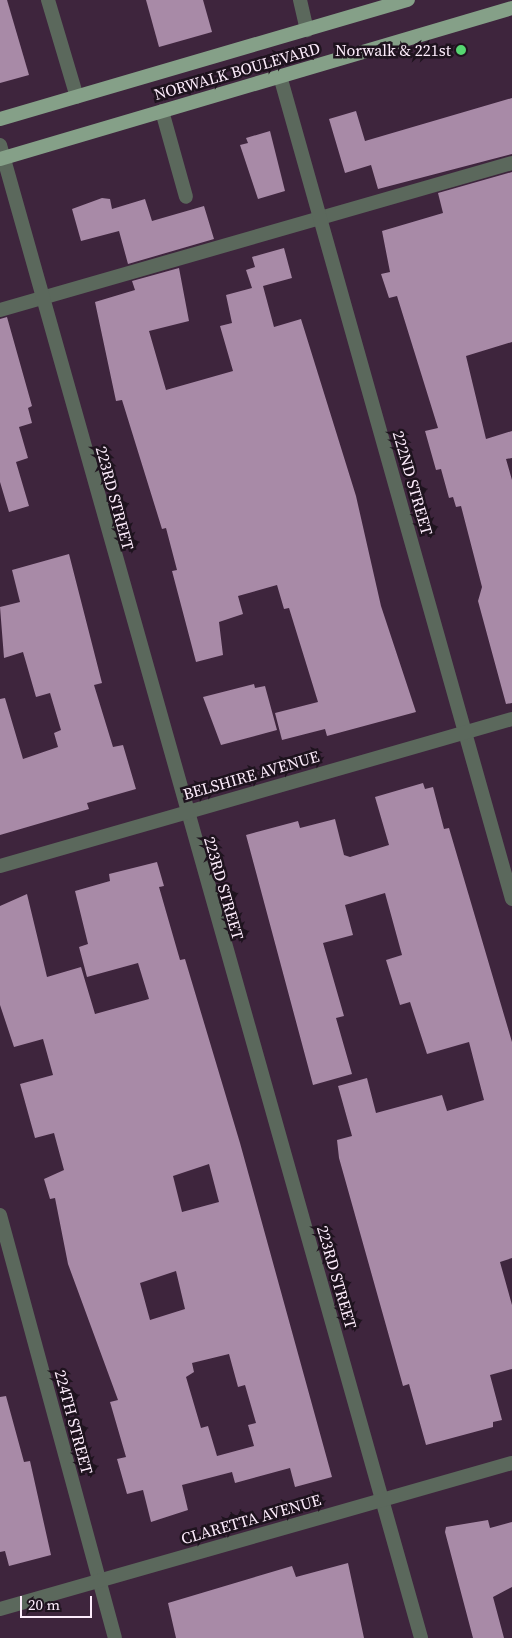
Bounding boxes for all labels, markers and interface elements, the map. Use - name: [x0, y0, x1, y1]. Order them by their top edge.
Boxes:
- street label: NORWALK BOULEVARD: [152, 38, 322, 104]
- place label: Norwalk & 221st: [335, 40, 451, 60]
- marker: Norwalk & 221st: [455, 44, 467, 56]
- street label: 222ND STREET: [389, 429, 437, 537]
- street label: 223RD STREET: [92, 444, 138, 552]
- street label: BELSHIRE AVENUE: [181, 746, 321, 804]
- street label: 223RD STREET: [200, 834, 248, 942]
- street label: 223RD STREET: [313, 1223, 361, 1331]
- street label: 224TH STREET: [51, 1368, 97, 1476]
- street label: CLARETTA AVENUE: [179, 1490, 323, 1548]
- scale bar: [22, 1586, 95, 1618]
- text: 20 m: [28, 1594, 60, 1615]

